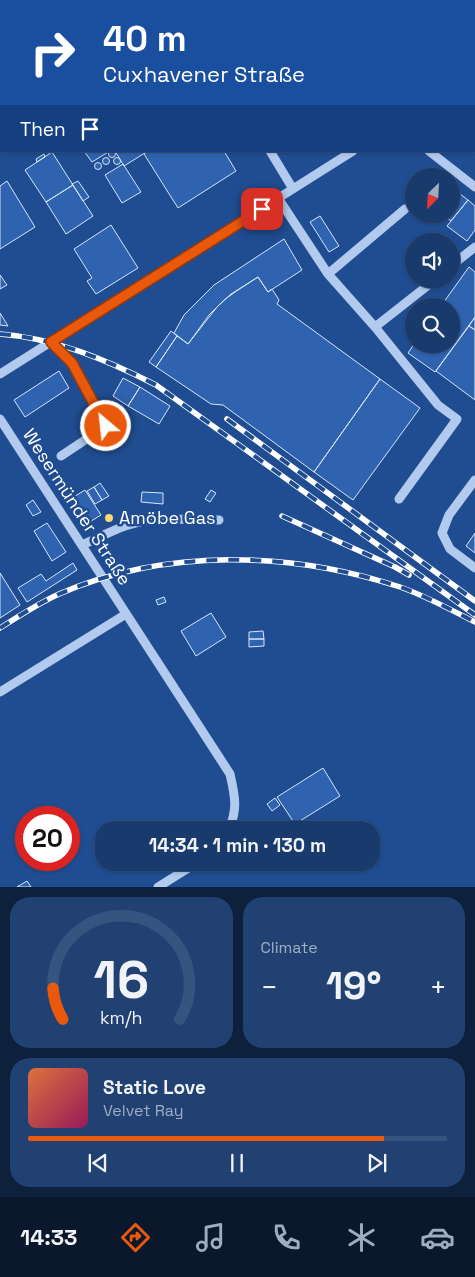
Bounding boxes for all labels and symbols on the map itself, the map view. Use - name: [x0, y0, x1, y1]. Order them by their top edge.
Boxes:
- north arrow: [405, 168, 460, 222]
- pin: [241, 188, 283, 230]
- position arrow: [79, 399, 131, 451]
- street label: Wesermünder Straße: [18, 424, 137, 589]
- place label: Amöbe Gas: [119, 506, 215, 529]
- marker: Amöbe Gas: [103, 512, 115, 524]
- speed limit sign: 20: [15, 806, 80, 871]

